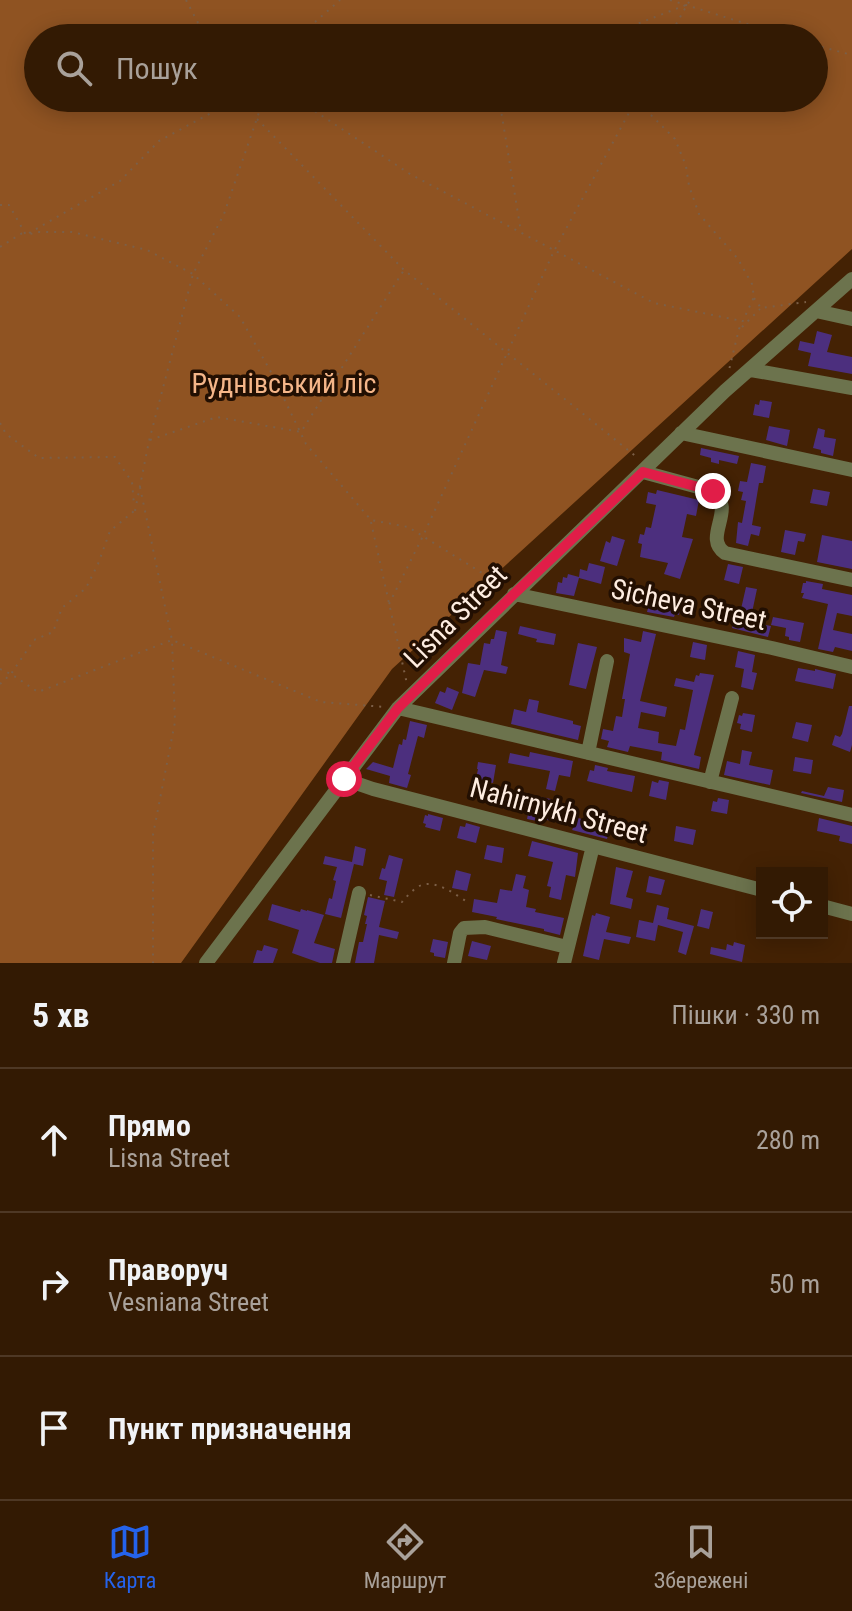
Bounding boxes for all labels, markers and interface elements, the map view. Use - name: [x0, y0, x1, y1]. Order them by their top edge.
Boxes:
- search box: [24, 24, 828, 112]
- icon: search: [52, 46, 96, 90]
- text: Пошук: [116, 51, 198, 86]
- park label: Руднівський ліс: [192, 367, 376, 400]
- route end: [695, 473, 731, 509]
- street label: Lisna Street: [397, 558, 514, 675]
- street label: Sicheva Street: [608, 572, 769, 637]
- route start: [326, 761, 362, 797]
- street label: Nahirnykh Street: [466, 771, 651, 850]
- map controls: [756, 867, 828, 939]
- button: locate: [756, 867, 828, 939]
- text: 5 хв: [32, 995, 89, 1035]
- text: Пішки · 330 m: [672, 1000, 820, 1030]
- text: Прямо: [108, 1108, 191, 1143]
- icon: ahead: [32, 1118, 76, 1162]
- text: 280 m: [756, 1125, 820, 1155]
- text: Lisna Street: [108, 1143, 230, 1173]
- text: Праворуч: [108, 1252, 228, 1287]
- icon: right: [32, 1262, 76, 1306]
- text: 50 m: [769, 1269, 820, 1299]
- text: Vesniana Street: [108, 1287, 269, 1317]
- icon: arrive: [32, 1406, 76, 1450]
- text: Пункт призначення: [108, 1411, 352, 1446]
- tab: Карта: [104, 1520, 156, 1593]
- tab: Маршрут: [364, 1520, 446, 1593]
- tab: Збережені: [654, 1520, 748, 1593]

